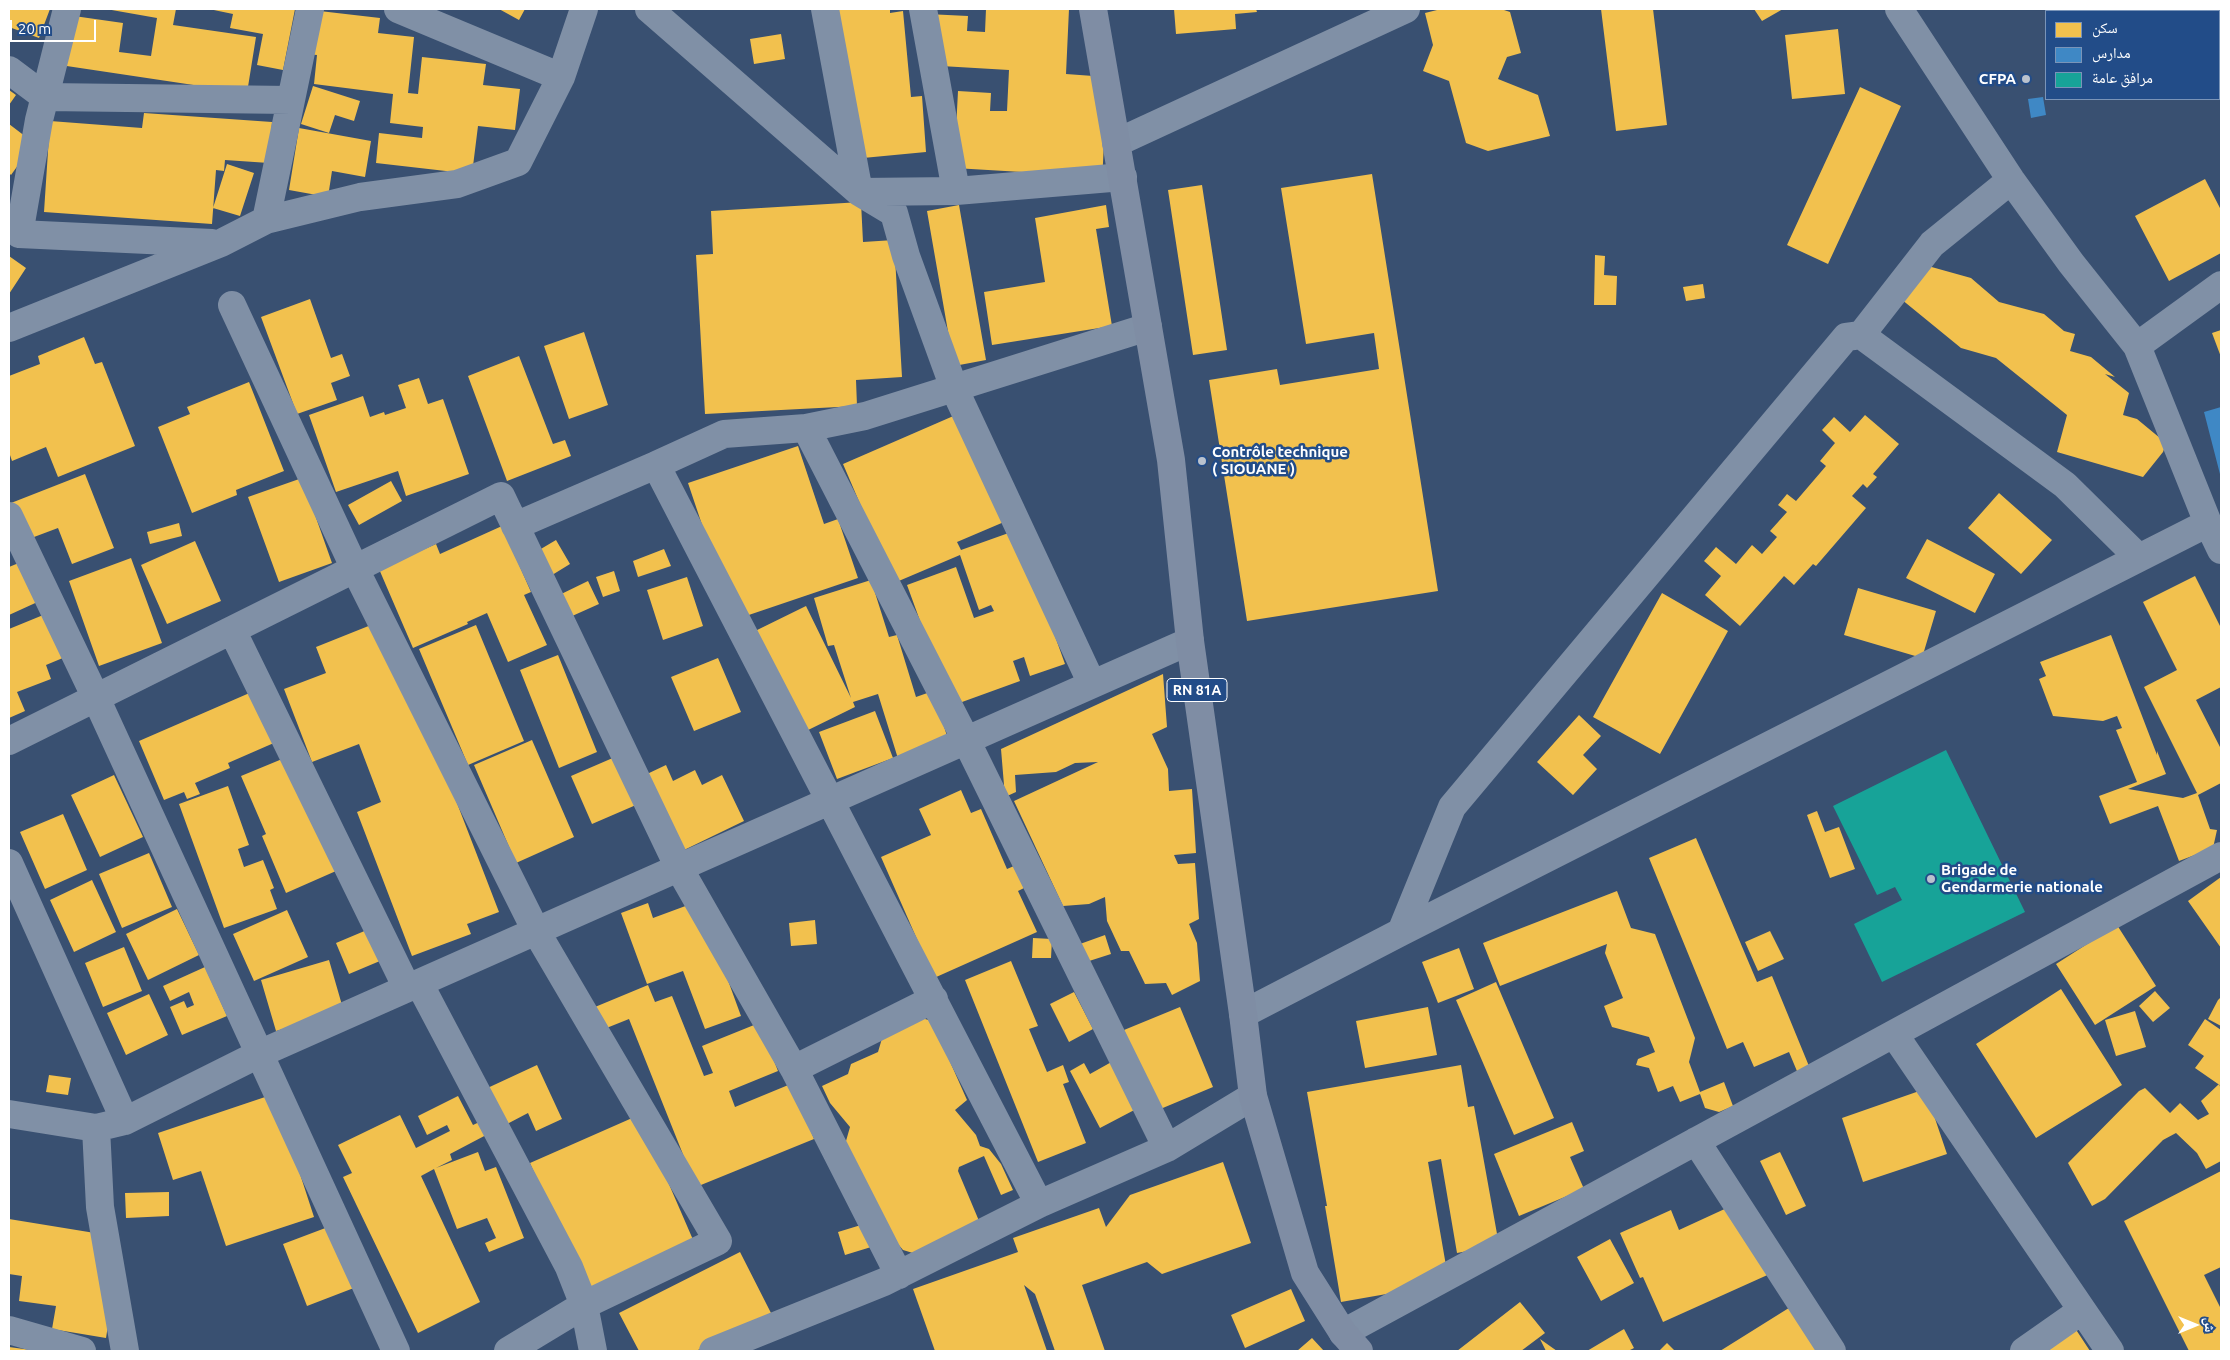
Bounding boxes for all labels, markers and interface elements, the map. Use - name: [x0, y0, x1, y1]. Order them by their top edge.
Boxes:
- scale bar: [12, 10, 99, 42]
- legend: [2045, 10, 2220, 100]
- text: سكن: [2092, 19, 2118, 36]
- text: 20 m: [18, 20, 51, 37]
- text: مدارس: [2092, 44, 2131, 61]
- text: مرافق عامة: [2092, 69, 2153, 86]
- place label: CFPA: [1979, 70, 2016, 88]
- marker: CFPA: [2020, 73, 2032, 85]
- place label: Contrôle technique ( SIOUANE ): [1212, 443, 1348, 478]
- marker: Contrôle technique ( SIOUANE ): [1196, 455, 1208, 467]
- road number: RN 81A: [1167, 678, 1227, 702]
- place label: Brigade de Gendarmerie nationale: [1941, 861, 2103, 896]
- marker: Brigade de Gendarmerie nationale: [1925, 873, 1937, 885]
- north arrow: [2170, 1300, 2220, 1350]
- text: ش: [2202, 1318, 2218, 1332]

